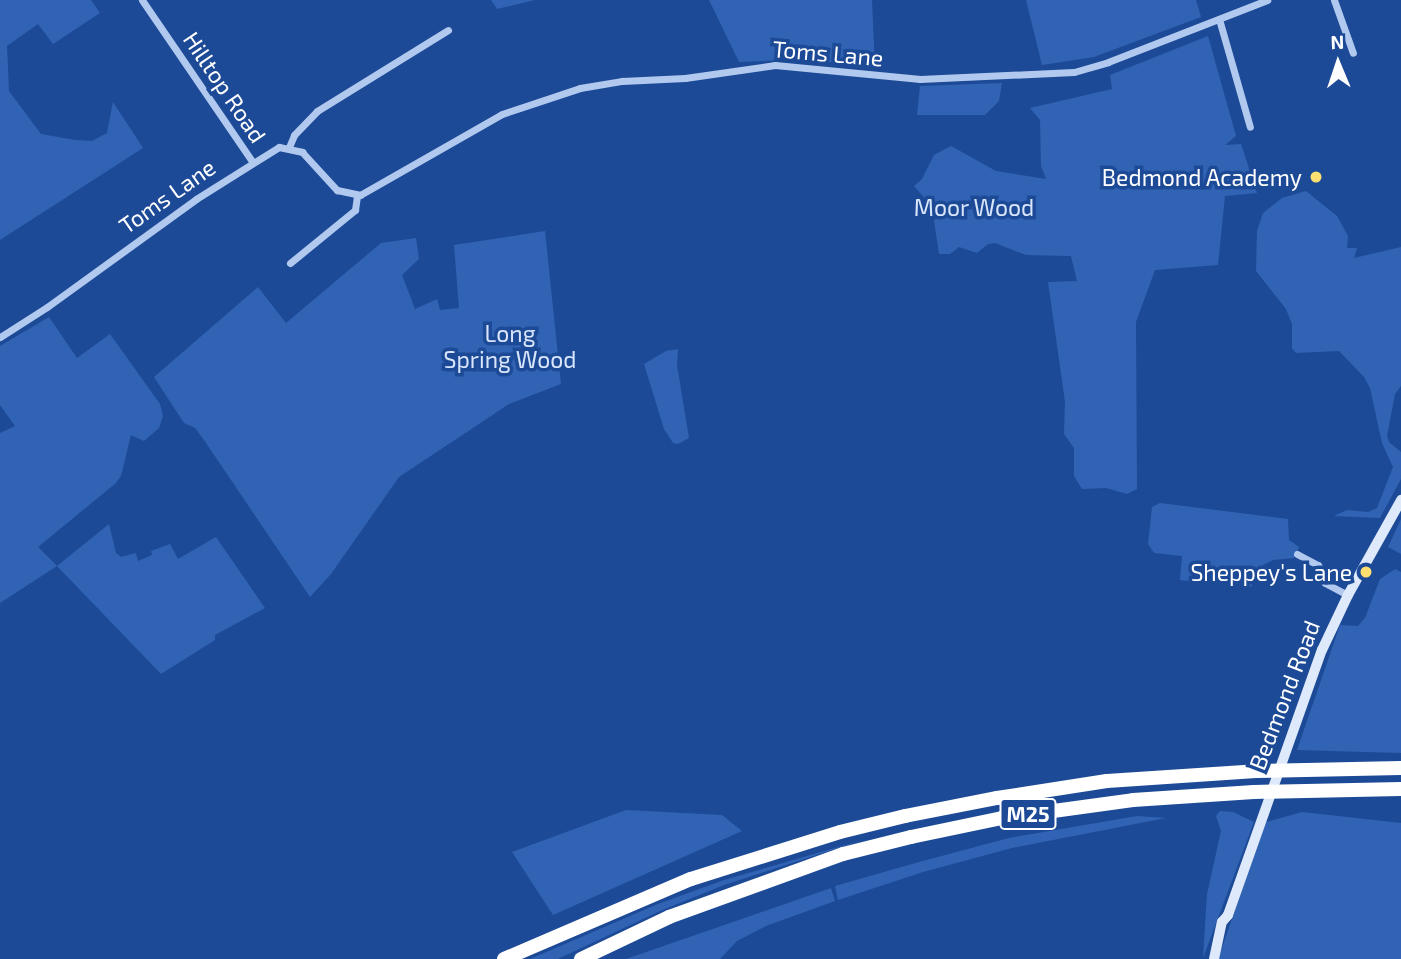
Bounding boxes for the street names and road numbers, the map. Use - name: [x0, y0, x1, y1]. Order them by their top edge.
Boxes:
- street label: Hilltop Road: [178, 26, 272, 148]
- street label: Toms Lane: [772, 34, 884, 72]
- street label: Toms Lane: [114, 153, 220, 239]
- street label: Bedmond Road: [1243, 616, 1325, 774]
- road number: M25: [998, 796, 1058, 832]

